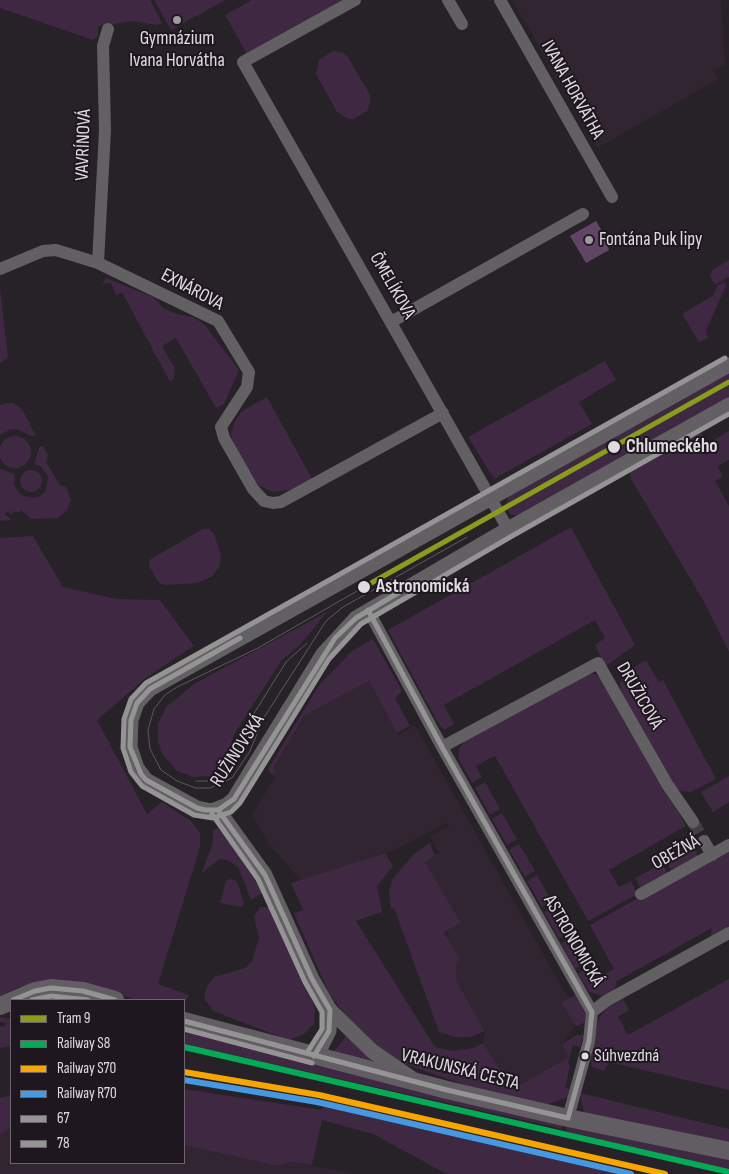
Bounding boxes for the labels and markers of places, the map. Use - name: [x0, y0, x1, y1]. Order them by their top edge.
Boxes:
- marker: Gymnázium Ivana Horvátha: [171, 14, 183, 26]
- place label: Gymnázium Ivana Horvátha: [129, 28, 225, 72]
- place label: Fontána Puk lipy: [599, 229, 702, 251]
- marker: Fontána Puk lipy: [583, 234, 595, 246]
- place label: Chlumeckého: [626, 436, 718, 458]
- marker: Chlumeckého: [606, 439, 622, 455]
- place label: Astronomická: [376, 576, 470, 598]
- marker: Astronomická: [356, 579, 372, 595]
- place label: Súhvezdná: [594, 1045, 659, 1067]
- marker: Súhvezdná: [580, 1051, 590, 1061]

